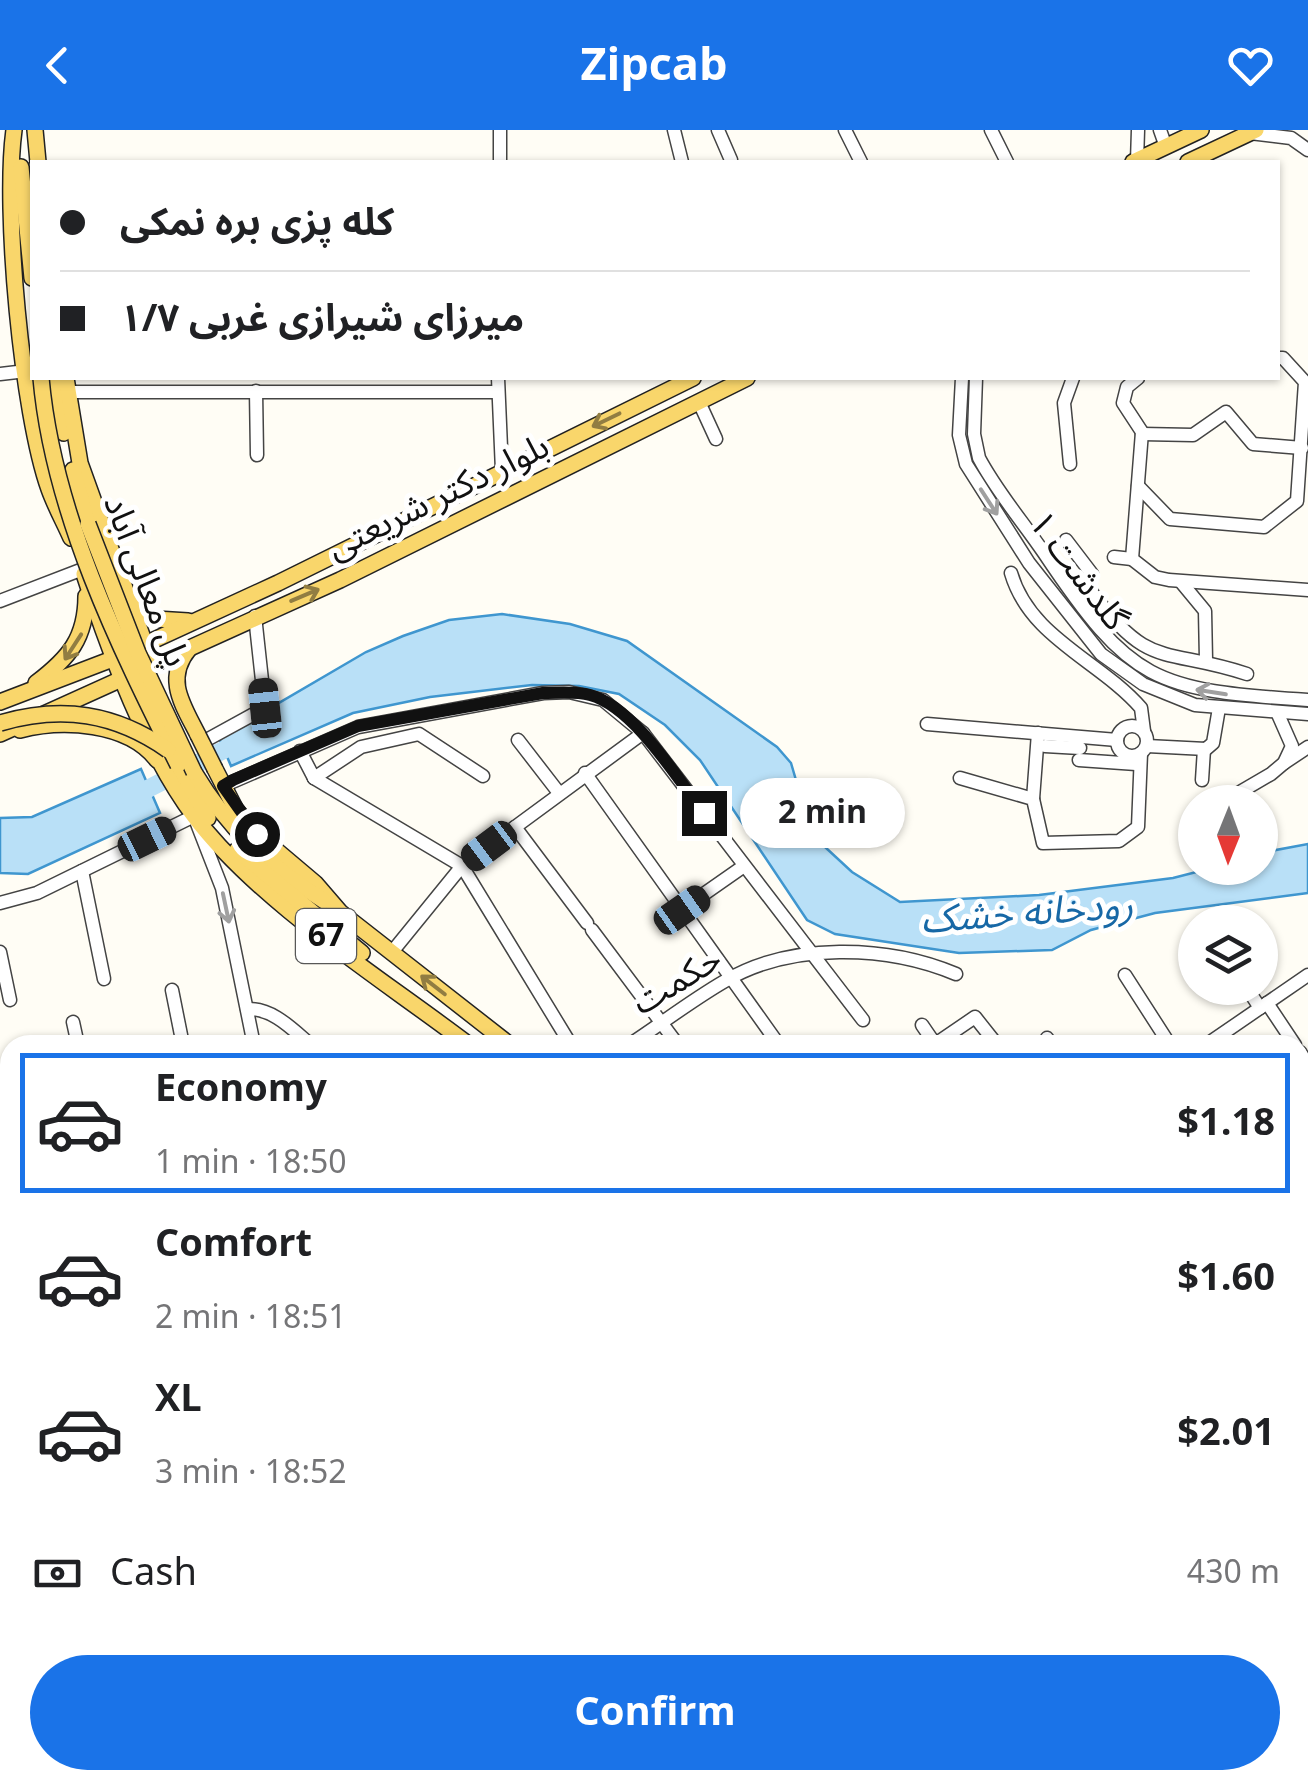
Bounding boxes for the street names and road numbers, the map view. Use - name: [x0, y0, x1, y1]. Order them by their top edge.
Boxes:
- street label: بلوار دکتر شریعتی: [313, 411, 563, 583]
- street label: پل معالی آباد: [79, 484, 213, 678]
- street label: گلدشت ۱: [1007, 493, 1150, 649]
- road number: 67: [296, 909, 356, 963]
- street label: حکمت: [616, 924, 738, 1038]

